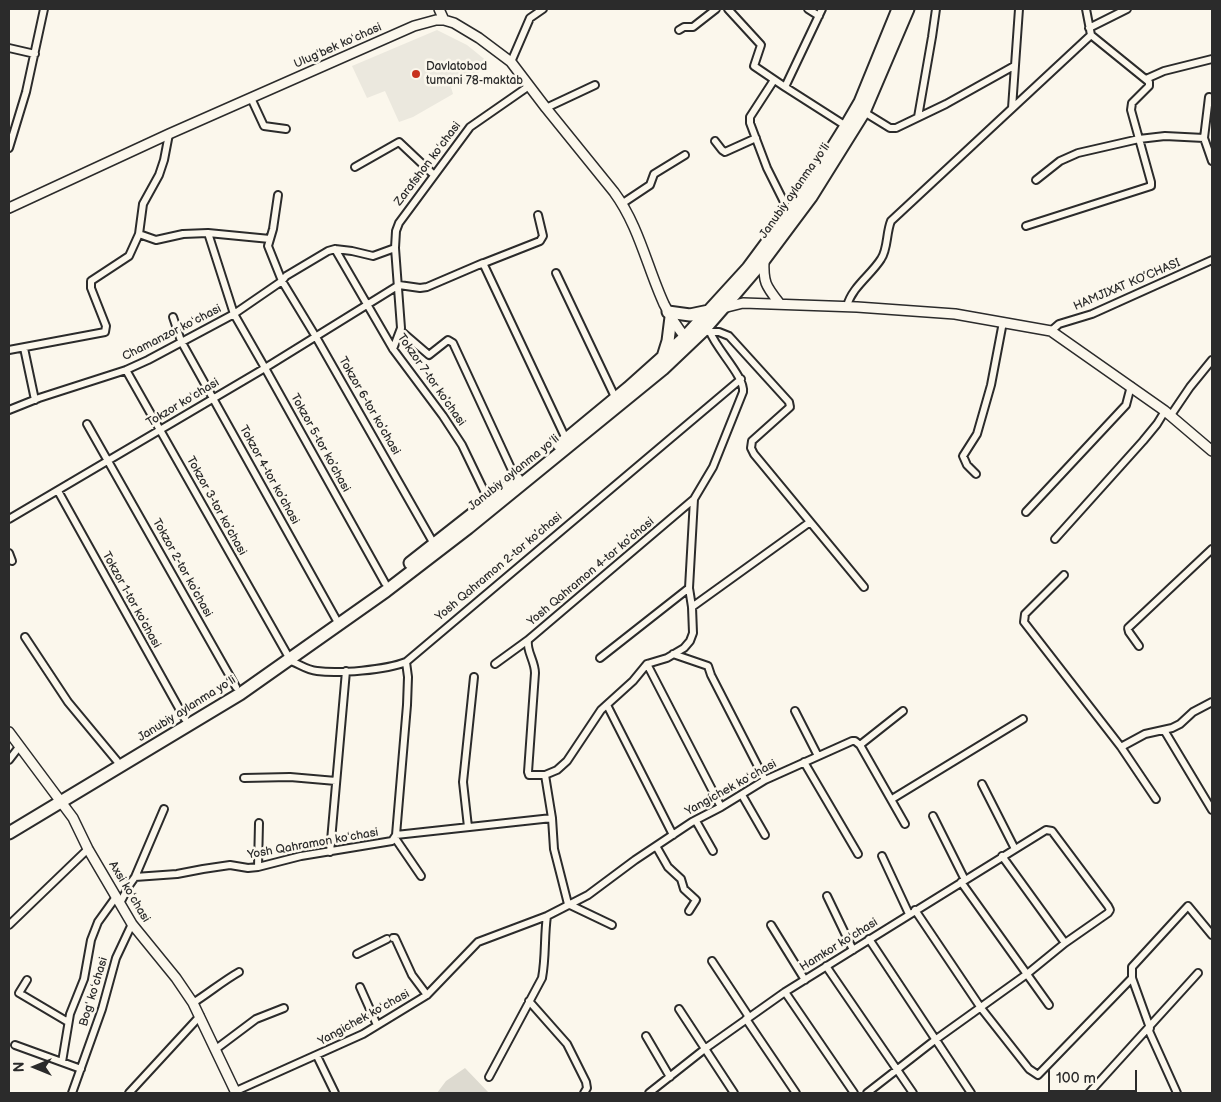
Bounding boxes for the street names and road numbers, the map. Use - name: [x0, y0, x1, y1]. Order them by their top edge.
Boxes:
- street label: Ulugʻbek koʻchasi: [292, 20, 384, 72]
- street label: Zarafshon koʻchasi: [392, 119, 464, 209]
- street label: Janubiy aylanma yoʻli: [757, 141, 833, 241]
- street label: HAMJIXAT KO’CHASI: [1071, 256, 1183, 314]
- street label: Chamanzor koʻchasi: [120, 302, 224, 364]
- street label: Tokzor 7-tor koʼchasi: [394, 331, 468, 429]
- street label: Tokzor 6-tor koʼchasi: [335, 354, 403, 458]
- street label: Tokzor koʻchasi: [144, 376, 222, 430]
- street label: Tokzor 5-tor koʼchasi: [287, 391, 353, 495]
- street label: Tokzor 4-tor koʼchasi: [236, 423, 302, 527]
- street label: Janubiy aylanma yoʻli: [466, 432, 562, 514]
- street label: Tokzor 3-tor koʼchasi: [183, 454, 249, 558]
- street label: Yosh Qahramon 2-tor koʼchasi: [433, 510, 565, 624]
- street label: Yosh Qahramon 4-tor koʼchasi: [525, 515, 657, 629]
- street label: Tokzor 2-tor koʼchasi: [149, 516, 215, 620]
- street label: Tokzor 1-tor koʼchasi: [99, 549, 163, 651]
- street label: Janubiy aylanma yoʻli: [135, 673, 239, 745]
- street label: Yangichek koʻchasi: [683, 757, 779, 819]
- street label: Yosh Qahramon koʻchasi: [246, 825, 380, 863]
- street label: Axsi koʻchasi: [105, 859, 153, 925]
- street label: Hamkor koʻchasi: [797, 915, 881, 975]
- street label: Bogʻ koʻchasi: [77, 956, 111, 1028]
- street label: Yangichek koʻchasi: [316, 987, 412, 1049]

